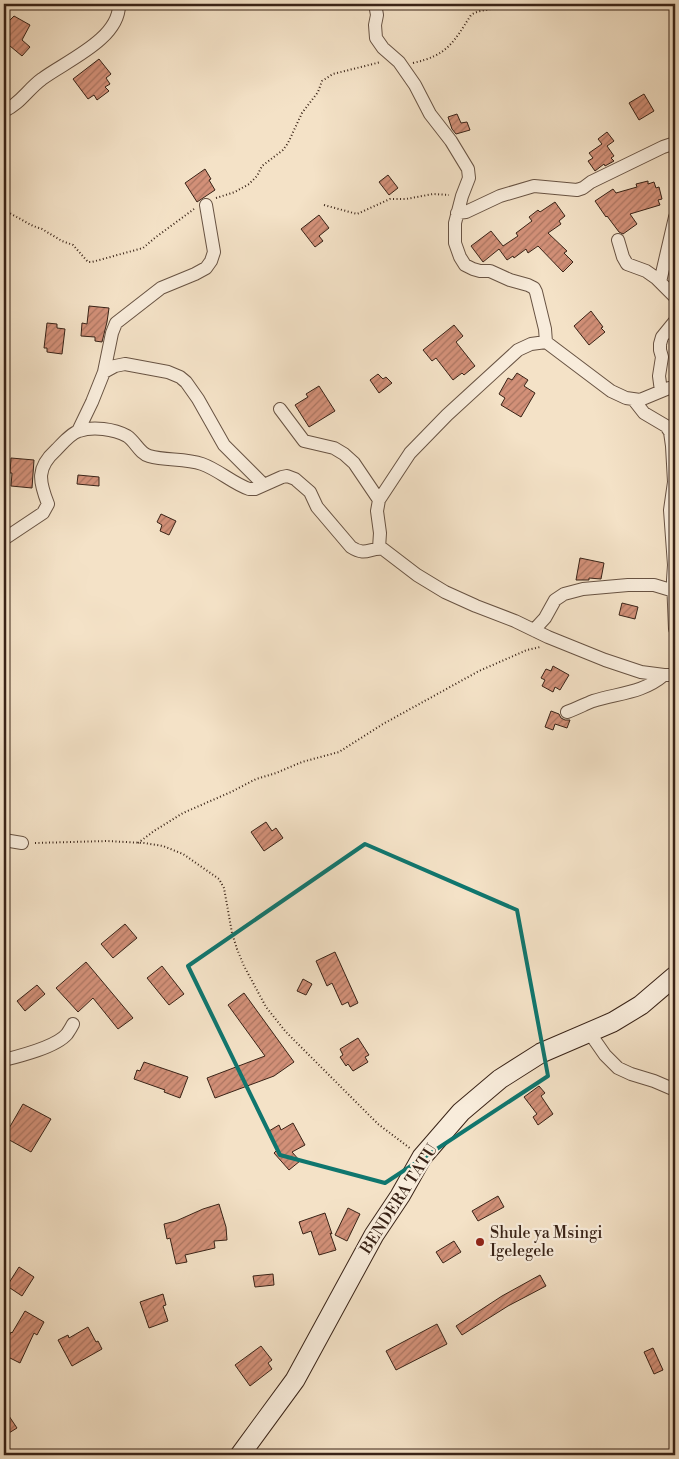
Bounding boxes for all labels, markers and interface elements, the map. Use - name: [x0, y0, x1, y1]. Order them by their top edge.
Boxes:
- street label: BENDERA TATU: [355, 1140, 442, 1259]
- place label: Shule ya Msingi Igelegele: [490, 1223, 603, 1261]
- marker: Shule ya Msingi Igelegele: [474, 1236, 486, 1248]

